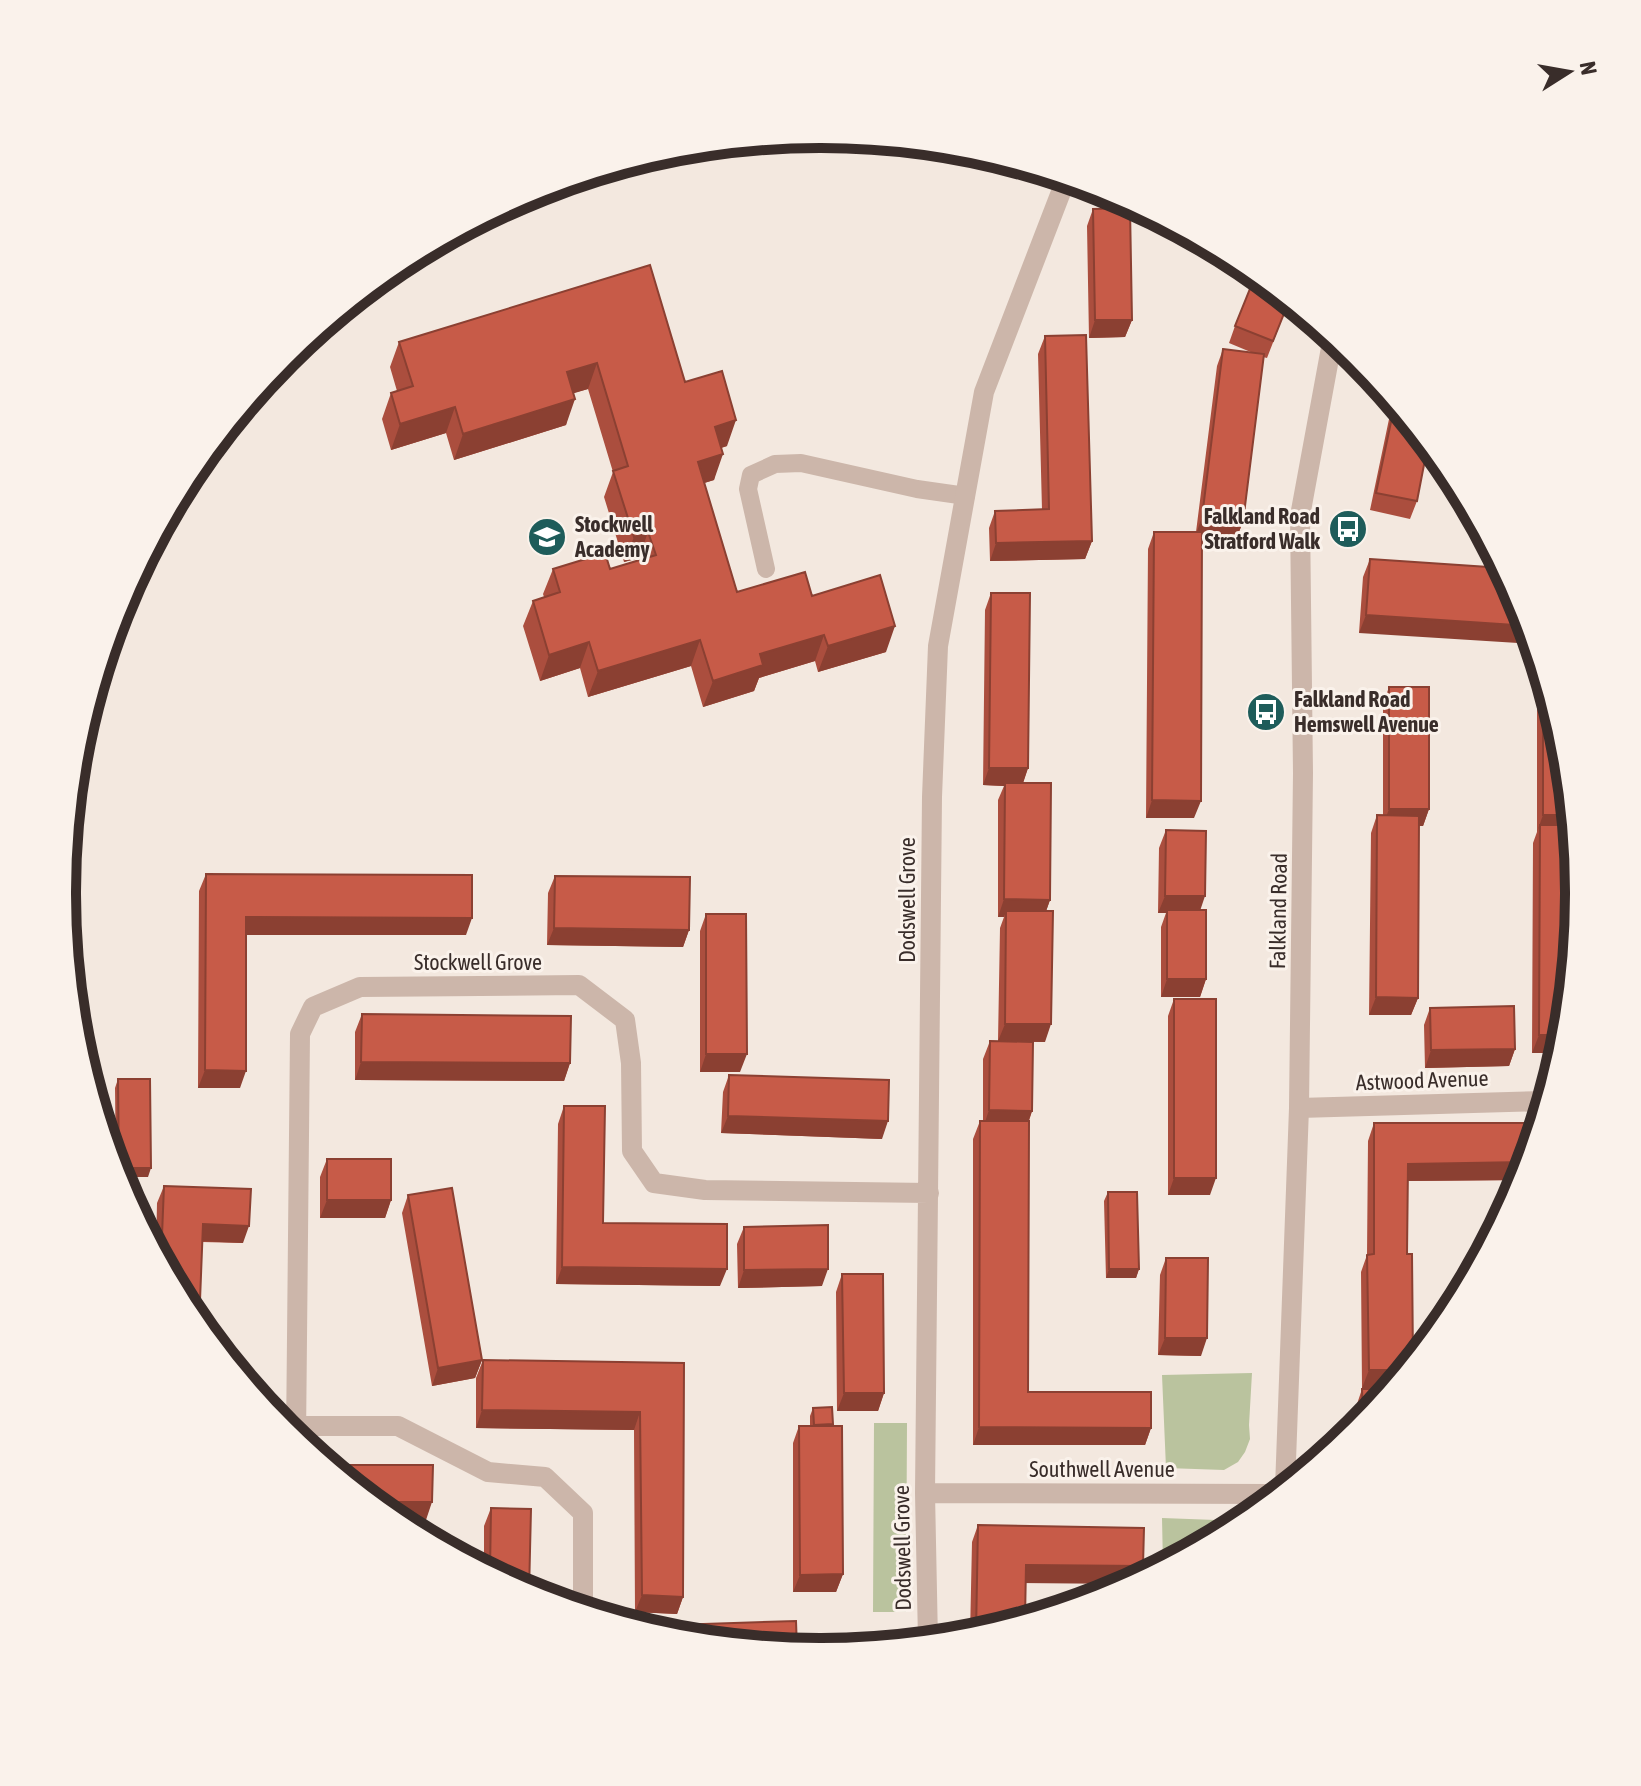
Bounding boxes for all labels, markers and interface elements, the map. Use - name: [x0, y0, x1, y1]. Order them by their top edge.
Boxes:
- north arrow: [1529, 32, 1609, 112]
- text: N: [1575, 59, 1603, 77]
- place label: Falkland Road Stratford Walk: [1204, 503, 1320, 554]
- bus stop icon: Falkland Road Stratford Walk: [1327, 508, 1369, 550]
- place label: Stockwell Academy: [574, 511, 654, 562]
- school or university icon: Stockwell Academy: [526, 516, 568, 558]
- place label: Falkland Road Hemswell Avenue: [1294, 686, 1439, 737]
- bus stop icon: Falkland Road Hemswell Avenue: [1245, 691, 1287, 733]
- street label: Dodswell Grove: [894, 837, 920, 963]
- street label: Falkland Road: [1264, 853, 1292, 969]
- street label: Stockwell Grove: [414, 949, 542, 975]
- street label: Astwood Avenue: [1355, 1065, 1489, 1095]
- street label: Southwell Avenue: [1029, 1456, 1175, 1482]
- street label: Dodswell Grove: [888, 1485, 916, 1611]

